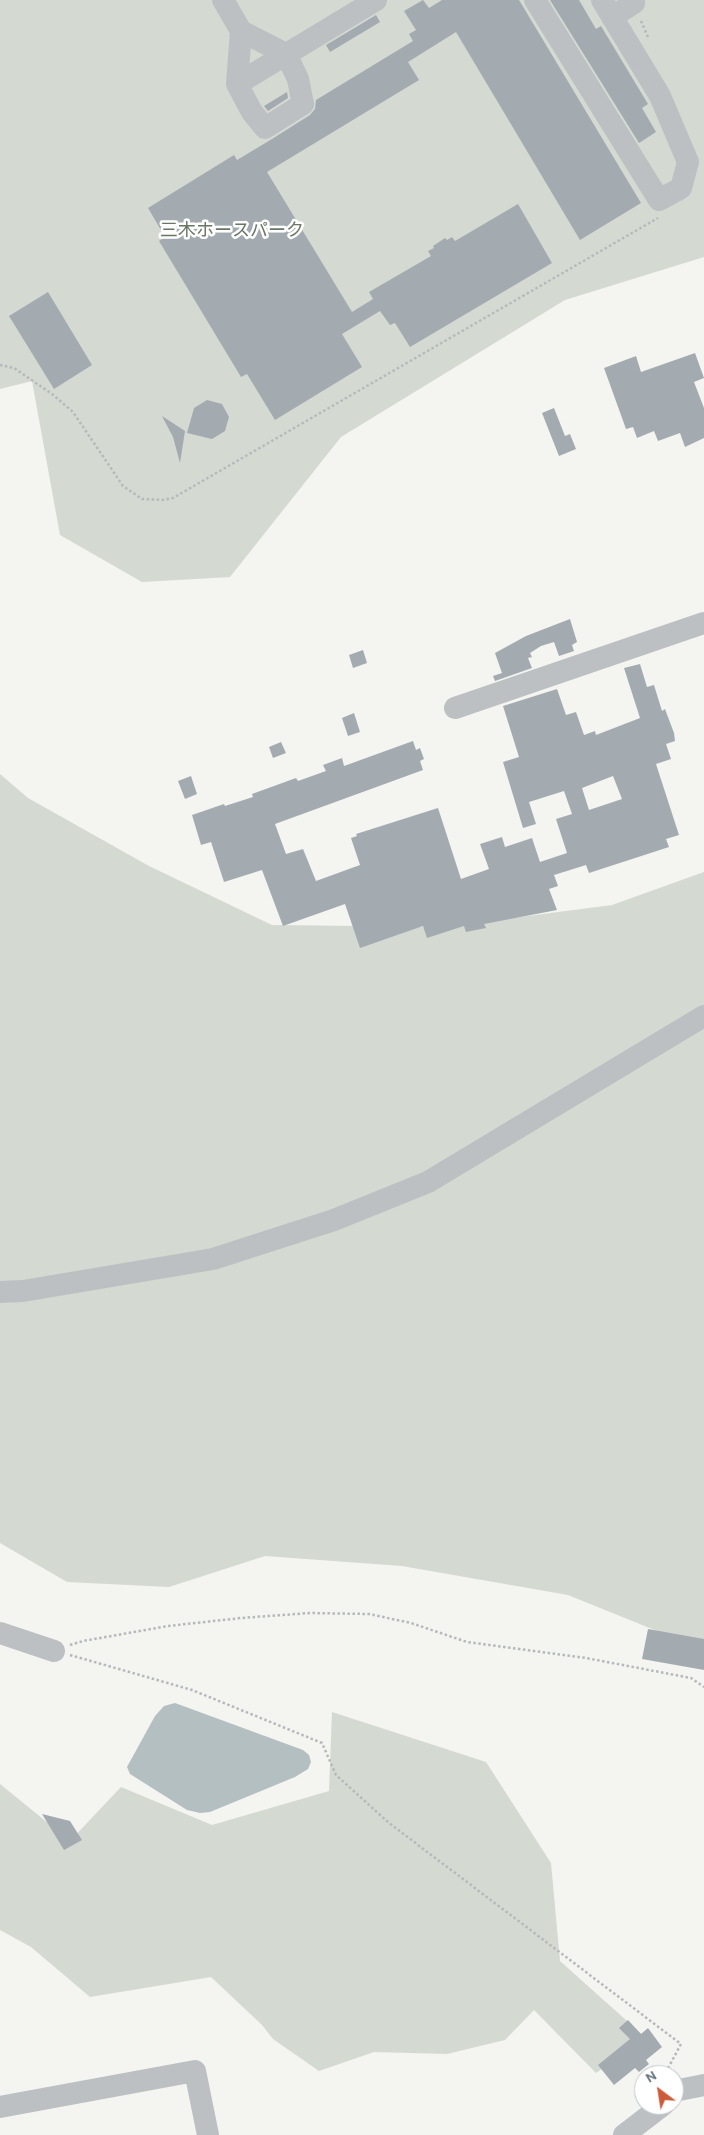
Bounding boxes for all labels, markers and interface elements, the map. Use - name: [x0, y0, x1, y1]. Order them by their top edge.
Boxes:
- park label: 三木ホースパーク: [160, 221, 304, 243]
- north arrow: [634, 2065, 684, 2115]
- text: N: [643, 2068, 660, 2087]

